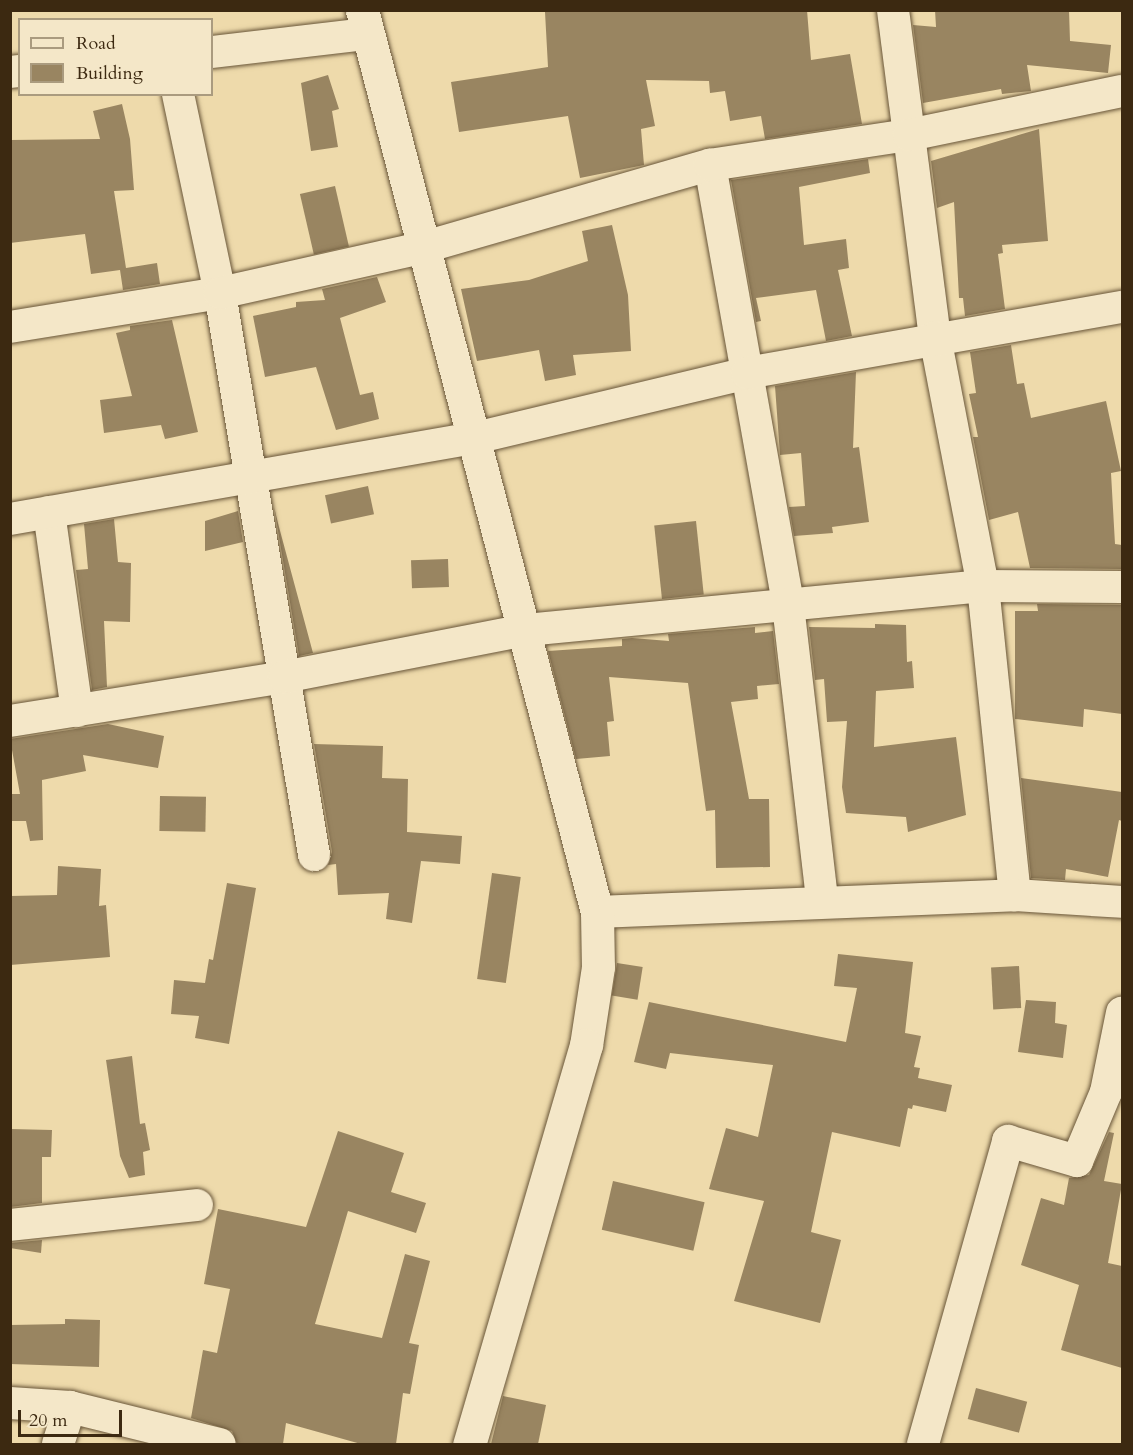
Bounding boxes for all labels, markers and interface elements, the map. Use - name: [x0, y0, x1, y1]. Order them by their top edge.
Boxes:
- legend: [18, 18, 213, 96]
- text: Road: [76, 31, 116, 56]
- text: Building: [76, 61, 143, 86]
- scale bar: [21, 1398, 124, 1436]
- text: 20 m: [29, 1408, 68, 1433]

